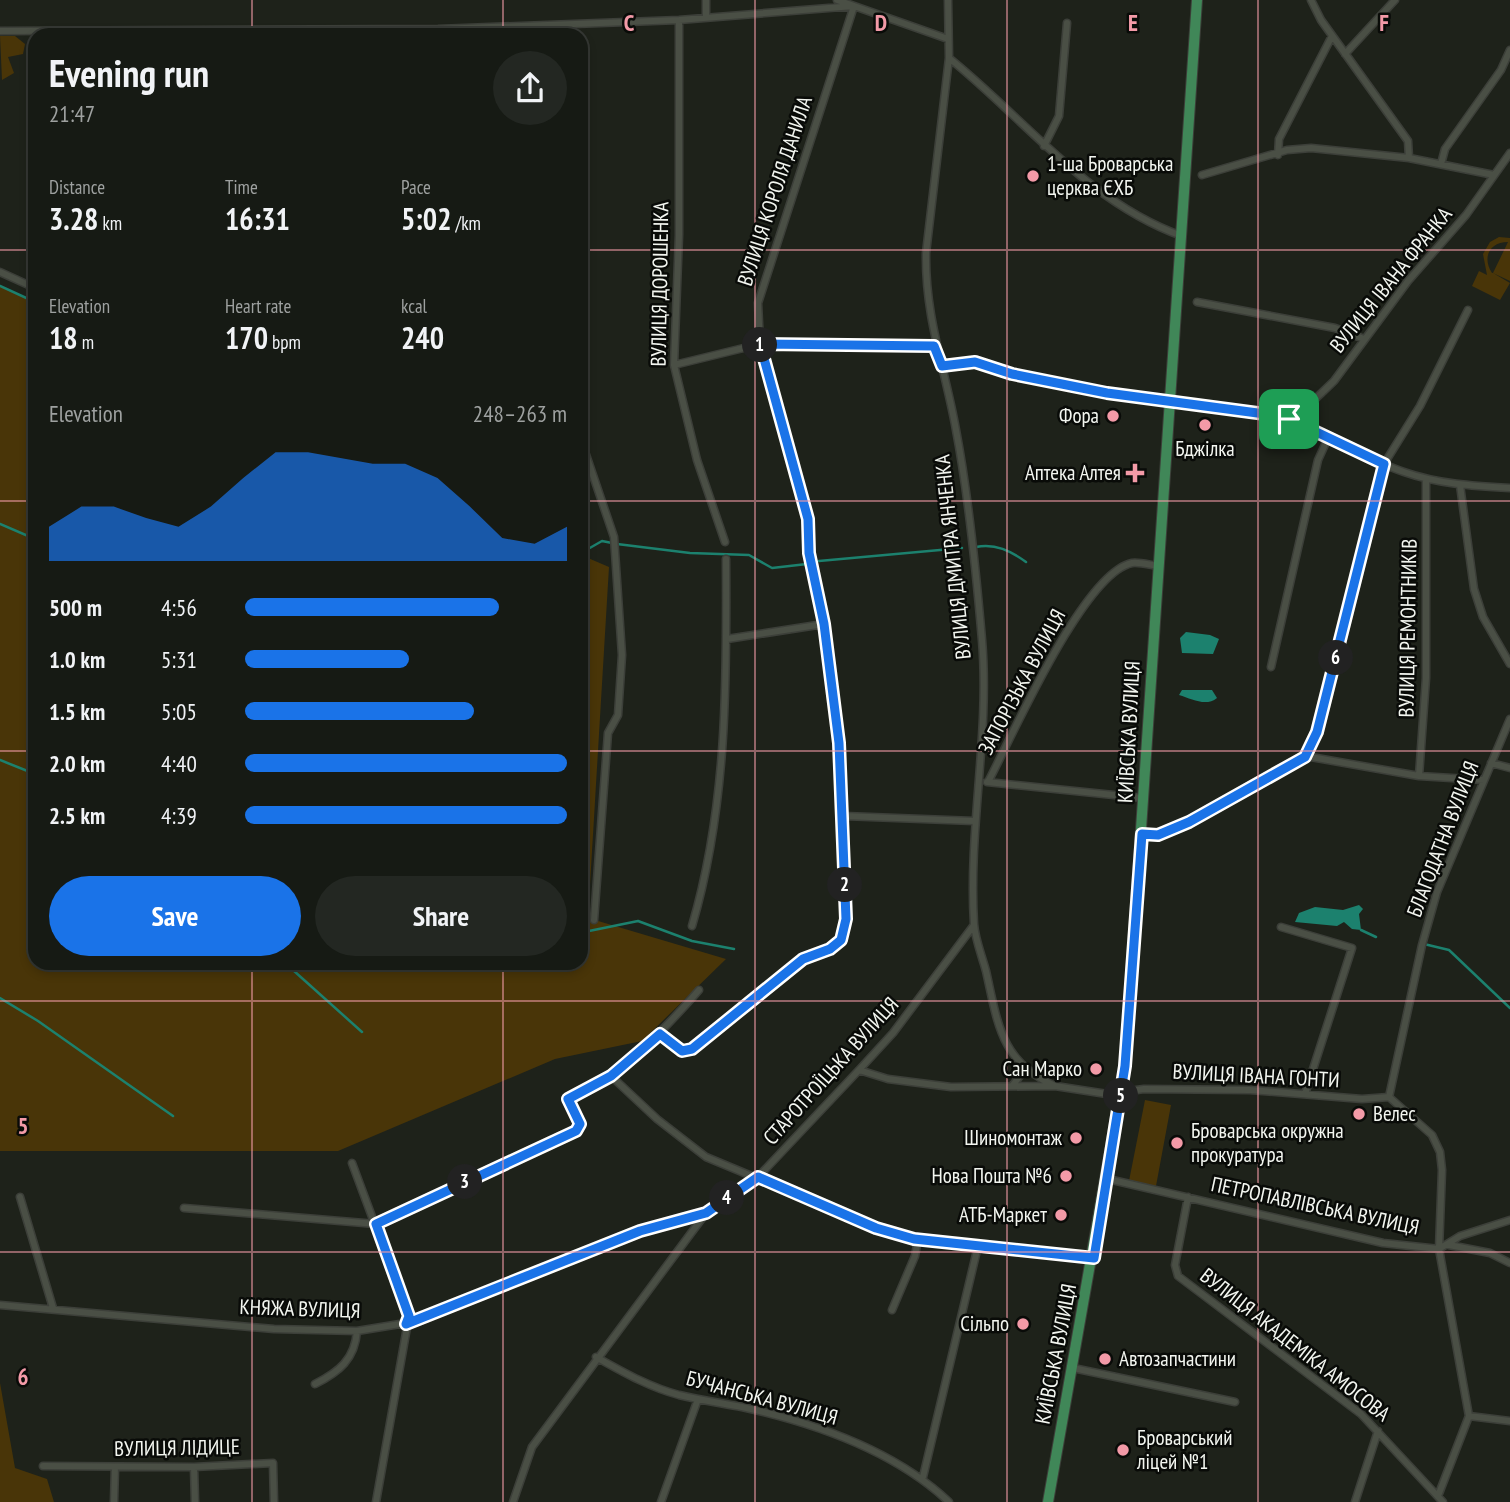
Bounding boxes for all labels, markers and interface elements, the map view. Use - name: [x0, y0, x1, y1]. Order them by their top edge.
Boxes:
- text: C: [624, 8, 635, 37]
- text: D: [875, 8, 887, 37]
- text: E: [1128, 8, 1138, 37]
- text: F: [1379, 8, 1389, 37]
- text: Evening run: [49, 48, 209, 97]
- button: share: [493, 51, 567, 125]
- street label: ВУЛИЦЯ КОРОЛЯ ДАНИЛА: [731, 93, 818, 289]
- text: 21:47: [49, 99, 95, 128]
- place label: 1-ша Броварська церква ЄХБ: [1047, 150, 1173, 201]
- marker: 1-ша Броварська церква ЄХБ: [1025, 168, 1041, 184]
- text: Distance: [49, 175, 105, 199]
- text: Time: [225, 175, 258, 199]
- text: Pace: [401, 175, 431, 199]
- text: 3.28: [49, 199, 98, 238]
- text: 16:31: [225, 199, 290, 238]
- text: 5:02: [401, 199, 452, 238]
- street label: ВУЛИЦЯ ДОРОШЕНКА: [645, 201, 674, 367]
- street label: ВУЛИЦЯ ІВАНА ФРАНКА: [1324, 201, 1458, 358]
- text: km: [98, 211, 122, 235]
- text: /km: [452, 211, 481, 235]
- text: Elevation: [49, 294, 110, 318]
- text: Heart rate: [225, 294, 291, 318]
- text: kcal: [401, 294, 427, 318]
- text: 18: [49, 318, 78, 357]
- text: 170: [225, 318, 268, 357]
- text: 240: [401, 318, 444, 357]
- pin: 1: [742, 328, 778, 362]
- text: m: [78, 330, 94, 354]
- text: bpm: [268, 330, 301, 354]
- text: 1: [755, 332, 764, 356]
- pin: [1259, 389, 1319, 449]
- text: Elevation: [49, 399, 123, 428]
- text: 248–263 m: [473, 399, 567, 428]
- icon: arrive: [1270, 400, 1308, 438]
- place label: Фора: [1059, 402, 1099, 429]
- marker: Фора: [1105, 408, 1121, 424]
- marker: Бджілка: [1197, 417, 1213, 433]
- place label: Бджілка: [1175, 435, 1235, 462]
- street label: ВУЛИЦЯ ДМИТРА ЯНЧЕНКА: [928, 453, 977, 661]
- place label: Аптека Алтея: [1025, 459, 1121, 486]
- marker: Аптека Алтея: [1127, 465, 1143, 481]
- street label: ВУЛИЦЯ РЕМОНТНИКІВ: [1392, 538, 1423, 718]
- text: 500 m: [49, 593, 102, 622]
- text: 4:56: [161, 593, 197, 622]
- street label: ЗАПОРІЗЬКА ВУЛИЦЯ: [972, 604, 1071, 759]
- pin: 6: [1318, 640, 1354, 676]
- text: 1.0 km: [49, 645, 105, 674]
- text: 5:31: [161, 645, 197, 674]
- text: 6: [1331, 645, 1340, 669]
- street label: КИЇВСЬКА ВУЛИЦЯ: [1111, 660, 1146, 804]
- text: 1.5 km: [49, 697, 105, 726]
- text: 5:05: [161, 697, 197, 726]
- text: 2.0 km: [49, 749, 105, 778]
- text: 4:40: [161, 749, 197, 778]
- street label: БЛАГОДАТНА ВУЛИЦЯ: [1400, 757, 1485, 921]
- text: 2.5 km: [49, 801, 105, 830]
- text: 4:39: [161, 801, 197, 830]
- pin: 2: [828, 868, 862, 903]
- text: 2: [840, 872, 849, 896]
- button: Save: [49, 876, 301, 956]
- button: Share: [315, 876, 567, 956]
- street label: СТАРОТРОЇЦЬКА ВУЛИЦЯ: [757, 991, 904, 1150]
- place label: Сан Марко: [1002, 1055, 1082, 1082]
- street label: ВУЛИЦЯ ІВАНА ГОНТИ: [1172, 1058, 1340, 1093]
- marker: Сан Марко: [1088, 1061, 1104, 1077]
- pin: 5: [1104, 1078, 1138, 1114]
- text: 5: [1116, 1083, 1125, 1107]
- place label: Велес: [1373, 1100, 1416, 1127]
- marker: Велес: [1351, 1106, 1367, 1122]
- text: 5: [18, 1111, 29, 1140]
- place label: Броварська окружна прокуратура: [1191, 1117, 1344, 1168]
- place label: Шиномонтаж: [964, 1124, 1063, 1151]
- marker: Шиномонтаж: [1068, 1130, 1084, 1146]
- marker: Броварська окружна прокуратура: [1169, 1135, 1185, 1151]
- place label: Нова Пошта №6: [931, 1162, 1052, 1189]
- pin: 3: [448, 1164, 482, 1200]
- marker: Нова Пошта №6: [1058, 1168, 1074, 1184]
- text: 3: [460, 1169, 469, 1193]
- street label: ПЕТРОПАВЛІВСЬКА ВУЛИЦЯ: [1209, 1170, 1422, 1241]
- pin: 4: [710, 1180, 744, 1216]
- text: 4: [722, 1185, 731, 1209]
- place label: АТБ-Маркет: [959, 1201, 1047, 1228]
- marker: АТБ-Маркет: [1053, 1207, 1069, 1223]
- street label: ВУЛИЦЯ АКАДЕМІКА АМОСОВА: [1195, 1262, 1396, 1427]
- street label: КИЇВСЬКА ВУЛИЦЯ: [1029, 1282, 1082, 1426]
- street label: КНЯЖА ВУЛИЦЯ: [239, 1293, 361, 1324]
- place label: Сільпо: [960, 1310, 1009, 1337]
- marker: Сільпо: [1015, 1316, 1031, 1332]
- place label: Автозапчастини: [1119, 1345, 1236, 1372]
- marker: Автозапчастини: [1097, 1351, 1113, 1367]
- text: 6: [18, 1362, 29, 1391]
- street label: БУЧАНСЬКА ВУЛИЦЯ: [683, 1364, 841, 1431]
- place label: Броварський ліцей №1: [1136, 1424, 1233, 1475]
- street label: ВУЛИЦЯ ЛІДИЦЕ: [114, 1433, 240, 1462]
- marker: Броварський ліцей №1: [1115, 1442, 1131, 1458]

